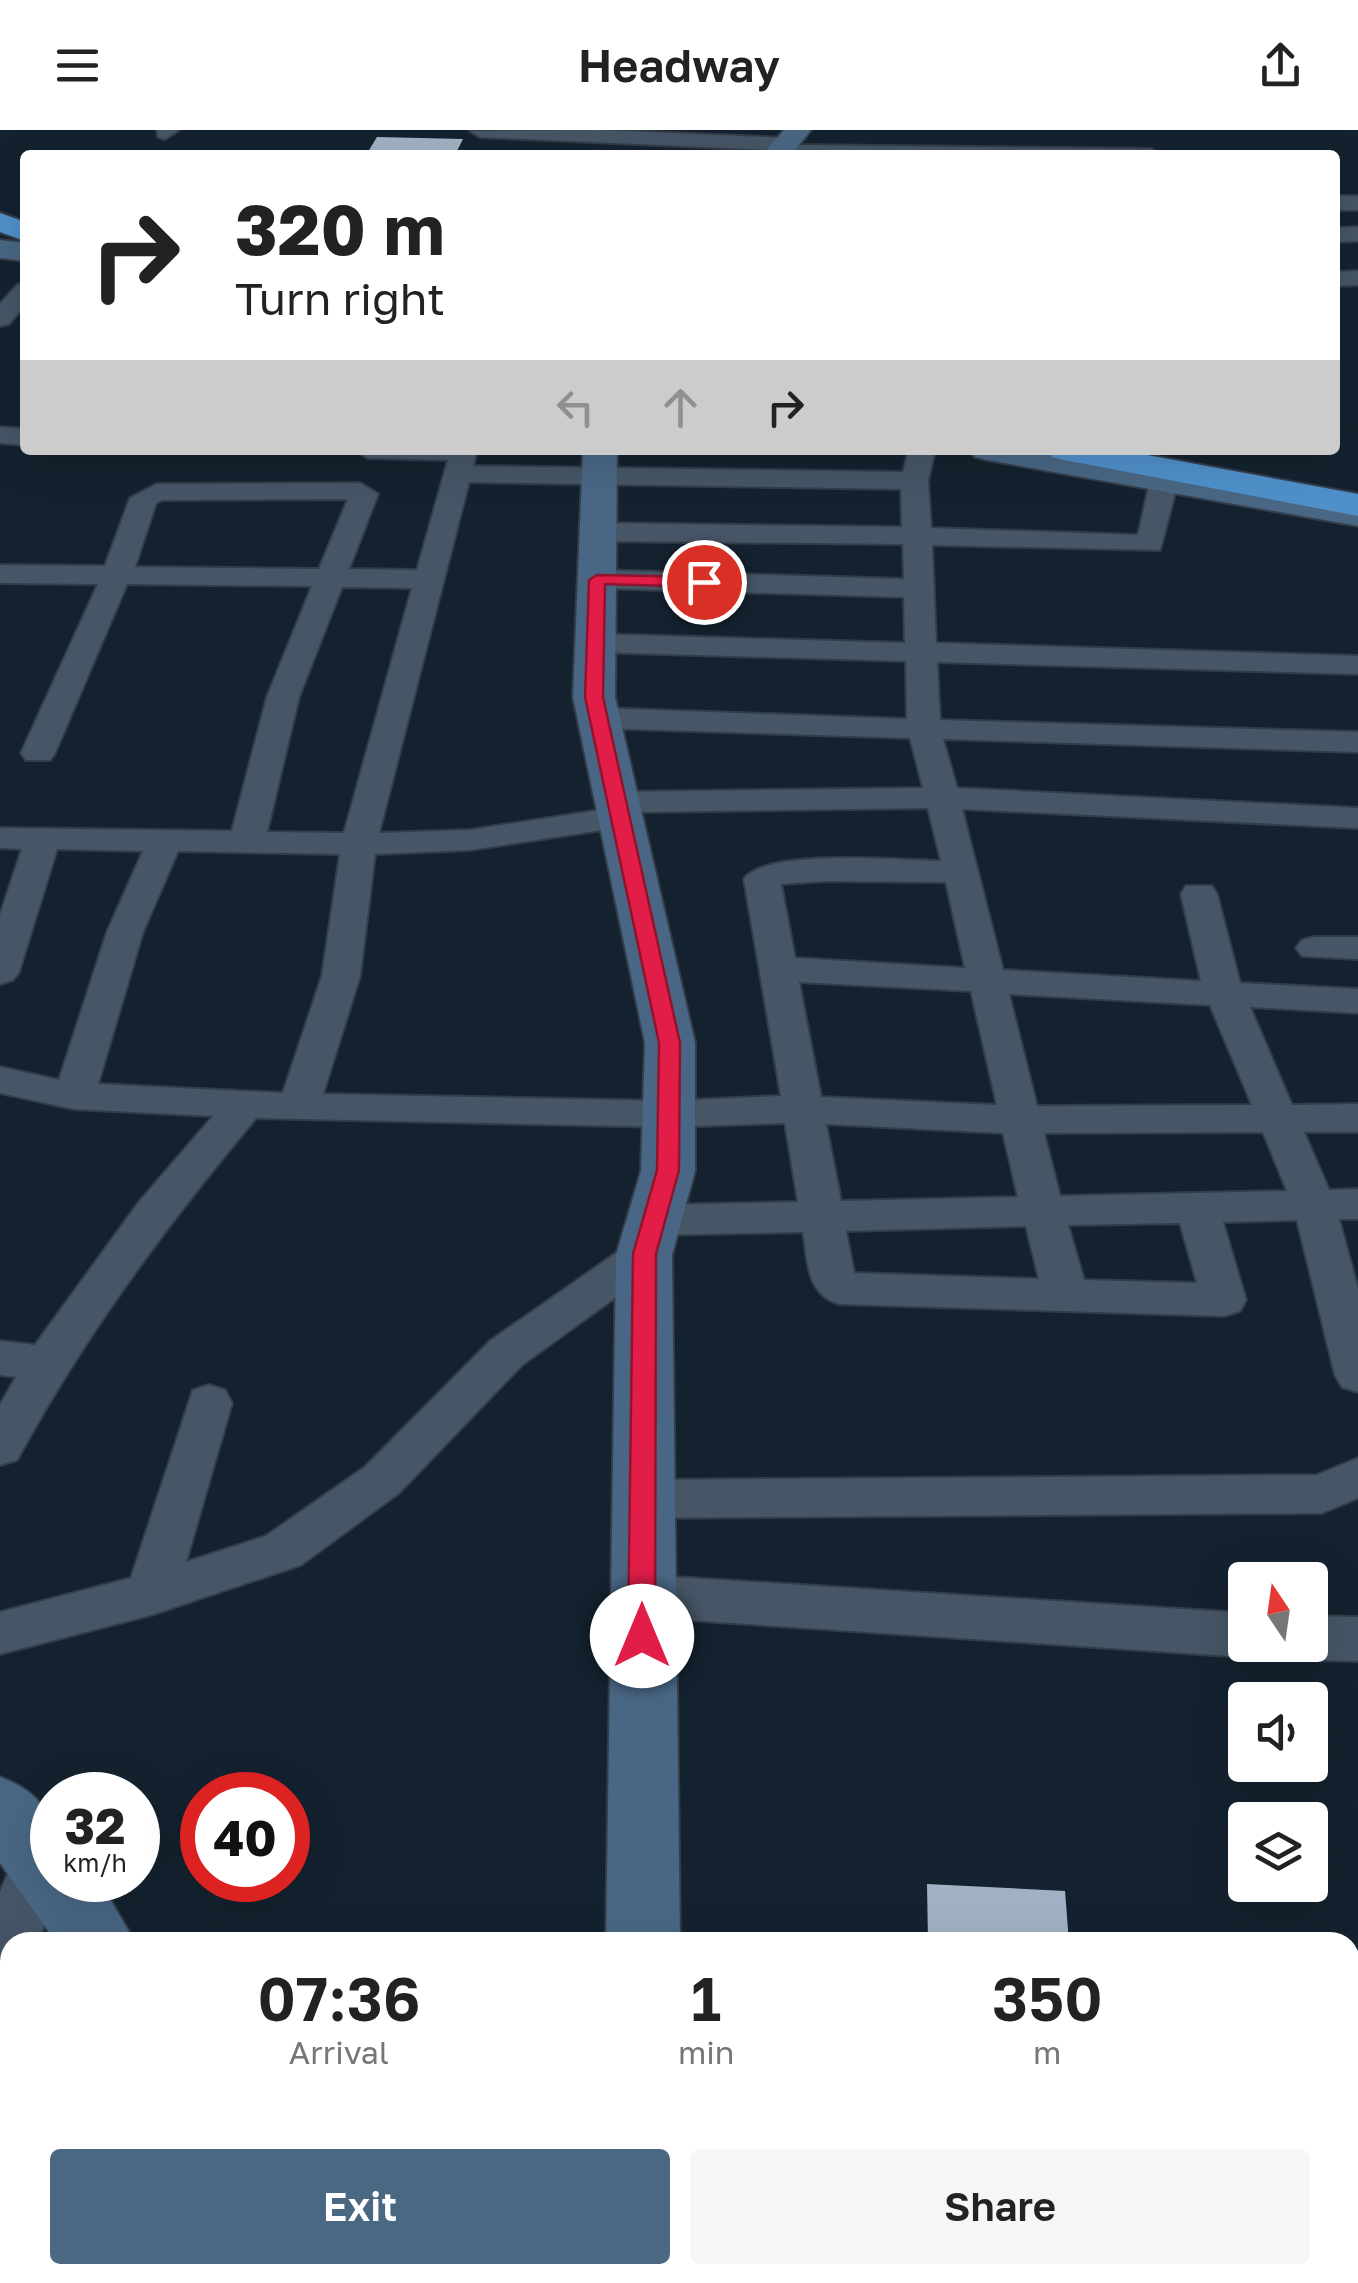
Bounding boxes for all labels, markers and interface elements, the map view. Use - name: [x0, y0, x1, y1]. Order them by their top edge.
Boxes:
- icon: menu: [50, 38, 105, 93]
- text: Headway: [578, 38, 780, 92]
- icon: share: [1253, 38, 1308, 93]
- text: 320 m: [235, 186, 445, 270]
- icon: right: [70, 190, 200, 320]
- text: Turn right: [235, 271, 445, 325]
- icon: left: [548, 380, 603, 435]
- icon: ahead: [653, 380, 708, 435]
- icon: right: [758, 380, 813, 435]
- pin: [662, 540, 747, 625]
- icon: arrive: [677, 555, 732, 610]
- north arrow: [1228, 1562, 1328, 1662]
- map controls: [1228, 1562, 1328, 1902]
- position arrow: [590, 1584, 694, 1688]
- button: sound: [1228, 1682, 1328, 1782]
- speed limit sign: 40: [180, 1772, 310, 1902]
- text: 32: [64, 1795, 125, 1855]
- button: layers: [1228, 1802, 1328, 1902]
- text: km/h: [63, 1847, 127, 1878]
- text: 07:36: [257, 1962, 420, 2034]
- text: 1: [691, 1962, 721, 2034]
- text: 350: [992, 1962, 1103, 2034]
- text: Arrival: [289, 2033, 389, 2071]
- text: min: [678, 2033, 735, 2071]
- text: m: [1033, 2033, 1061, 2071]
- button: Exit: [50, 2149, 670, 2264]
- button: Share: [690, 2149, 1310, 2264]

